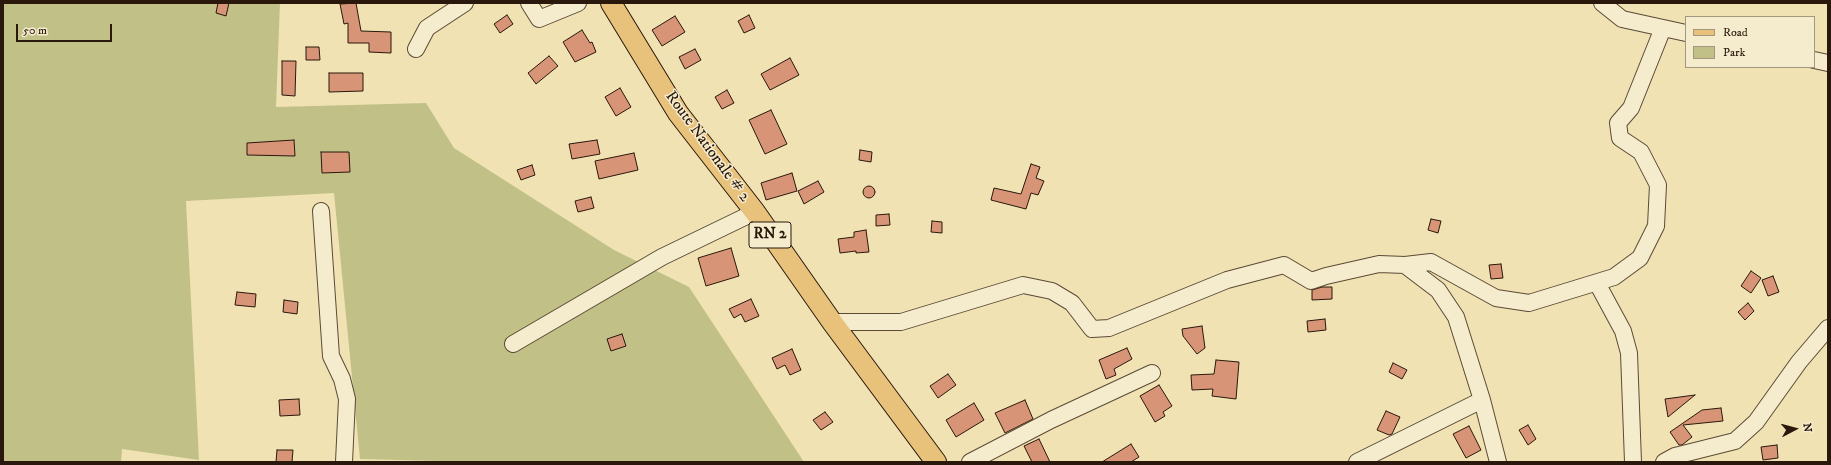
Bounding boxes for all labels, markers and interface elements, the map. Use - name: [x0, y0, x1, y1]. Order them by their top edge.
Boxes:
- scale bar: [18, 16, 114, 42]
- legend: [1685, 16, 1815, 68]
- text: 50 m: [23, 23, 47, 38]
- text: Road: [1723, 25, 1748, 40]
- text: Park: [1723, 45, 1745, 60]
- street label: Route Nationale # 2: [660, 88, 754, 206]
- road number: RN 2: [749, 222, 791, 248]
- north arrow: [1775, 409, 1815, 449]
- text: N: [1800, 423, 1814, 433]

